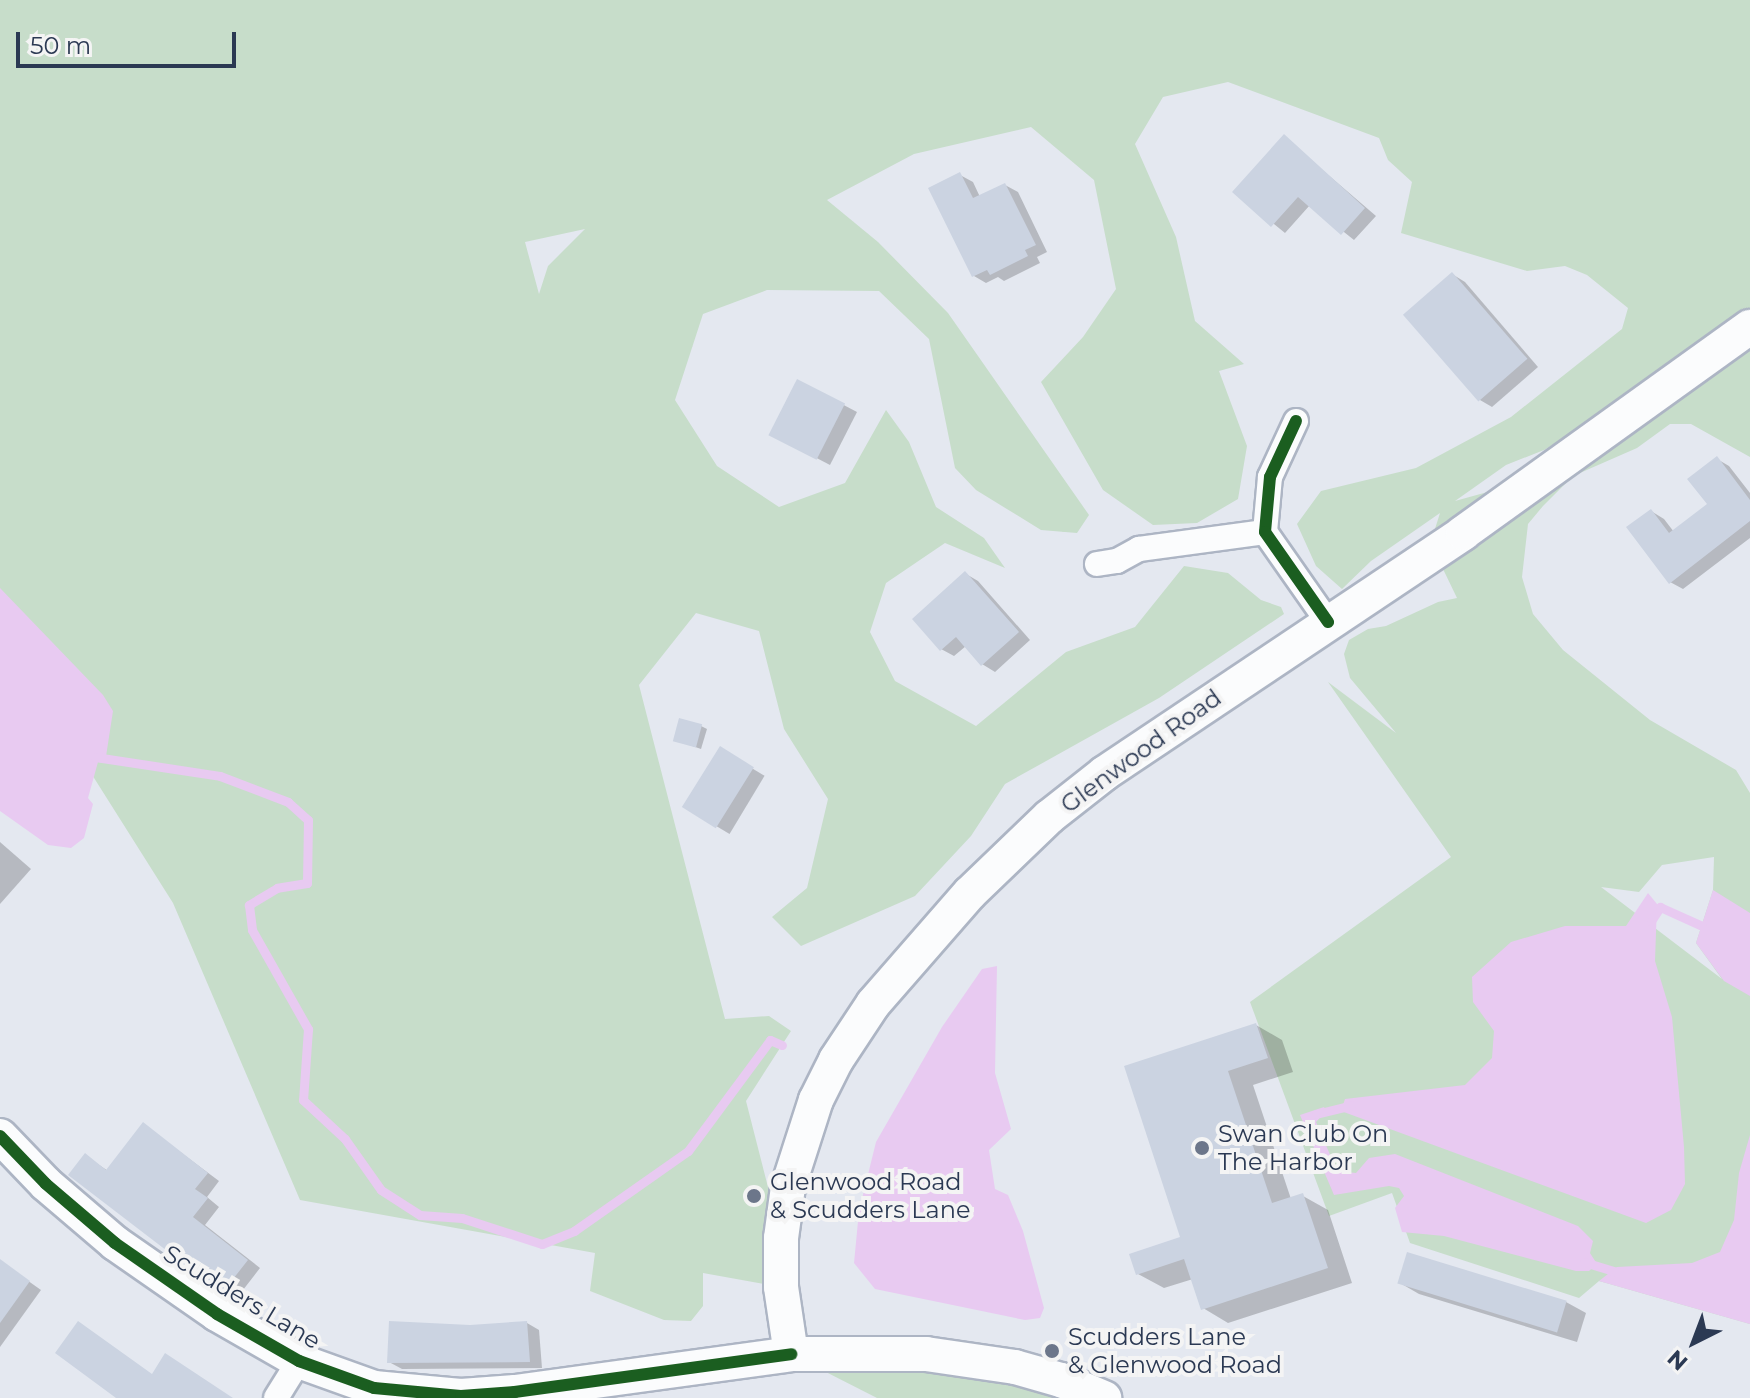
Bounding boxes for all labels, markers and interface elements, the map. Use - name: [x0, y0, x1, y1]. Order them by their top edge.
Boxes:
- scale bar: [20, 16, 240, 66]
- text: 50 m: [30, 31, 91, 60]
- street label: Glenwood Road: [1055, 683, 1227, 819]
- place label: Swan Club On The Harbor: [1218, 1120, 1388, 1176]
- marker: Swan Club On The Harbor: [1193, 1139, 1211, 1157]
- place label: Glenwood Road & Scudders Lane: [770, 1168, 970, 1224]
- marker: Glenwood Road & Scudders Lane: [745, 1187, 763, 1205]
- street label: Scudders Lane: [158, 1239, 326, 1355]
- north arrow: [1654, 1302, 1734, 1382]
- place label: Scudders Lane & Glenwood Road: [1068, 1323, 1282, 1379]
- marker: Scudders Lane & Glenwood Road: [1043, 1342, 1061, 1360]
- text: N: [1662, 1344, 1693, 1376]

